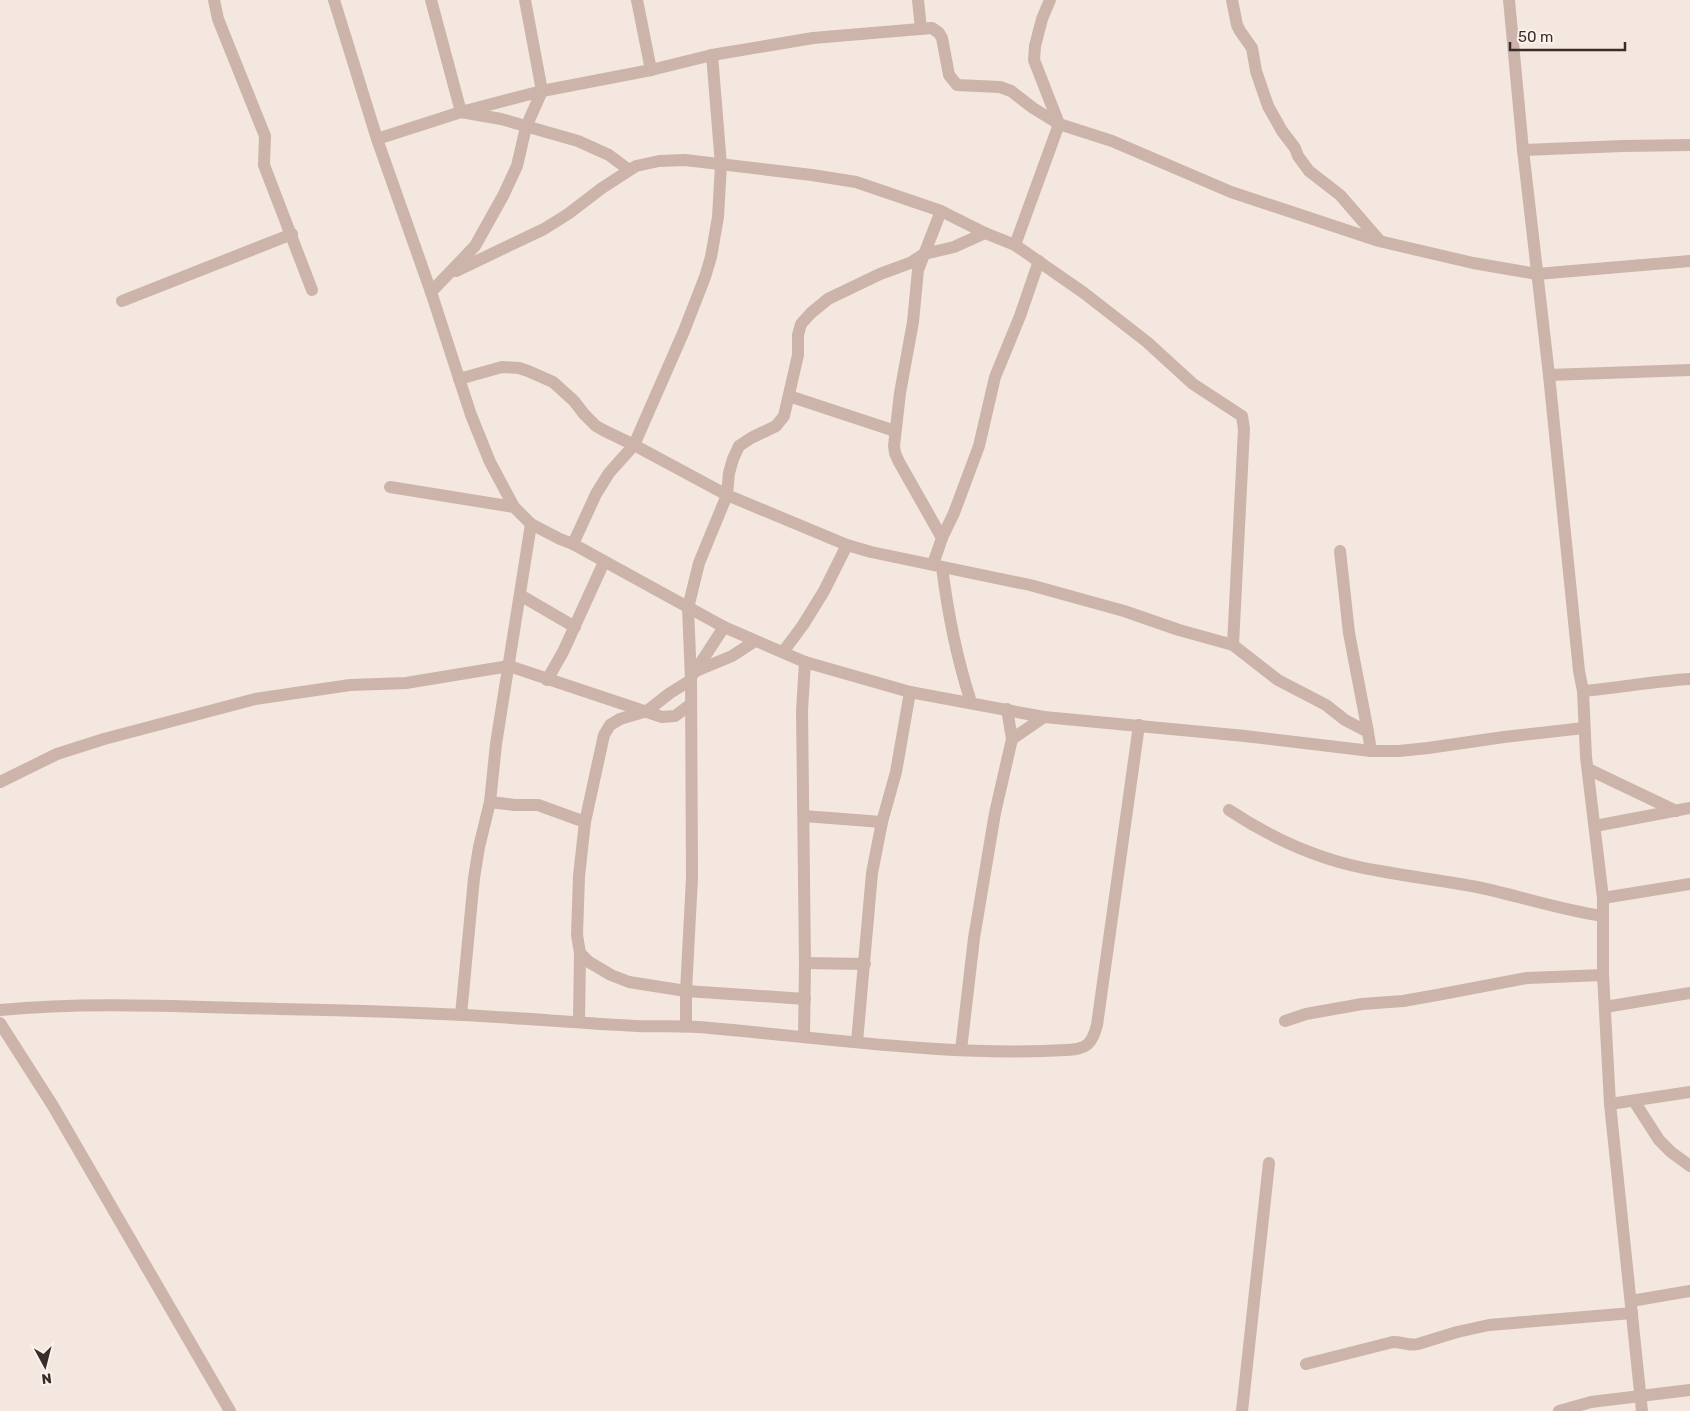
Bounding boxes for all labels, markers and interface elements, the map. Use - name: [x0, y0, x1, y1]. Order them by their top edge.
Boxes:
- scale bar: [1510, 20, 1625, 52]
- text: 50 m: [1518, 28, 1553, 46]
- north arrow: [20, 1341, 70, 1391]
- text: N: [40, 1369, 53, 1387]

